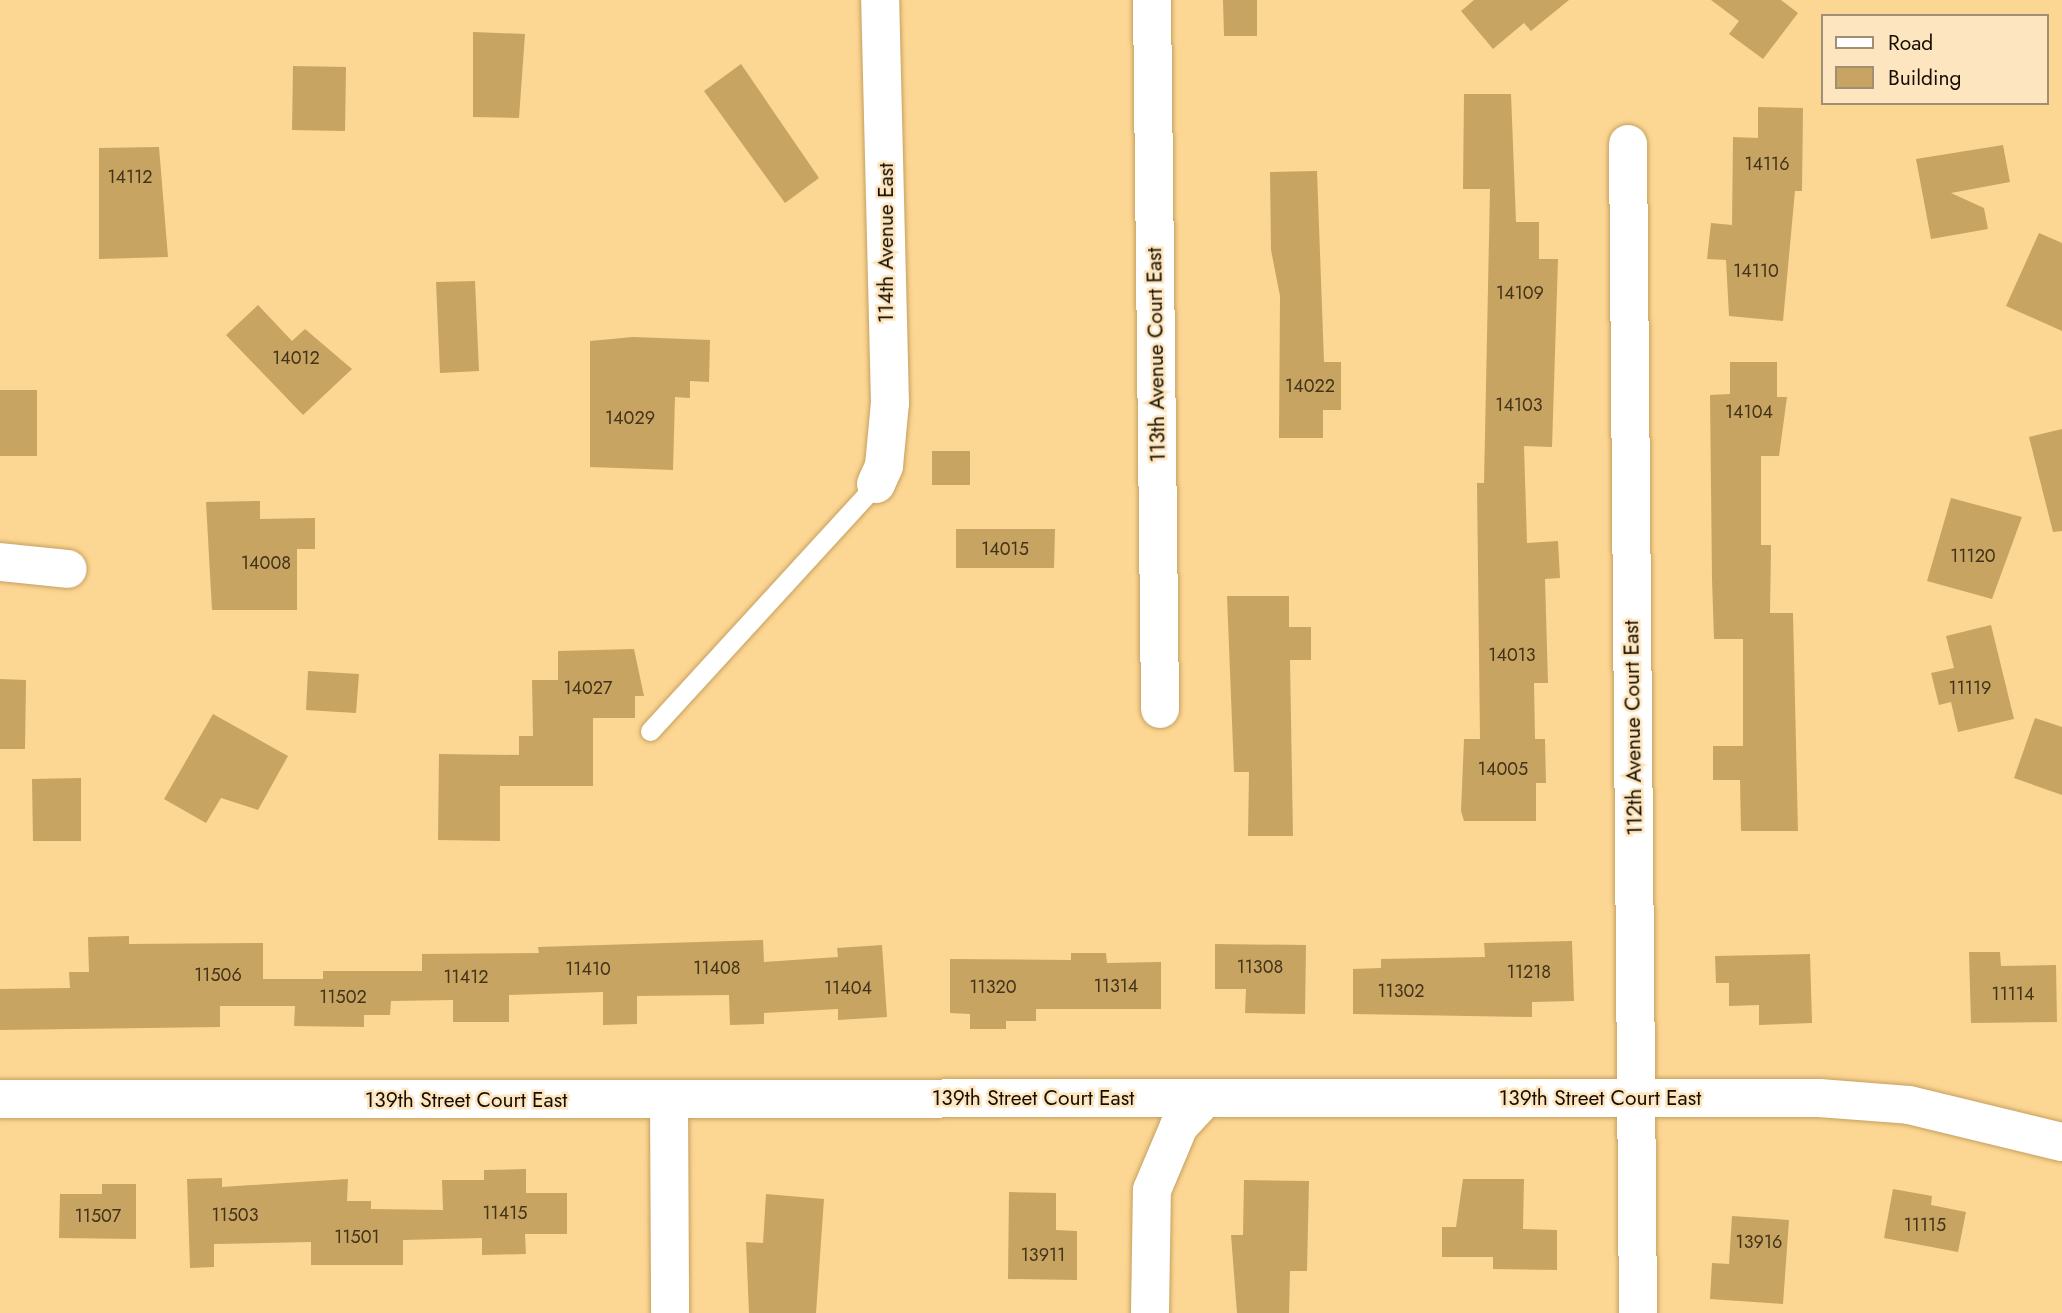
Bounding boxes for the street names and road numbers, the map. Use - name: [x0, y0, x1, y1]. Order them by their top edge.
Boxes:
- street label: 114th Avenue East: [873, 163, 899, 323]
- street label: 113th Avenue Court East: [1142, 247, 1170, 463]
- street label: 112th Avenue Court East: [1619, 620, 1647, 836]
- street label: 139th Street Court East: [932, 1085, 1134, 1111]
- street label: 139th Street Court East: [1499, 1085, 1701, 1111]
- street label: 139th Street Court East: [365, 1087, 567, 1113]

